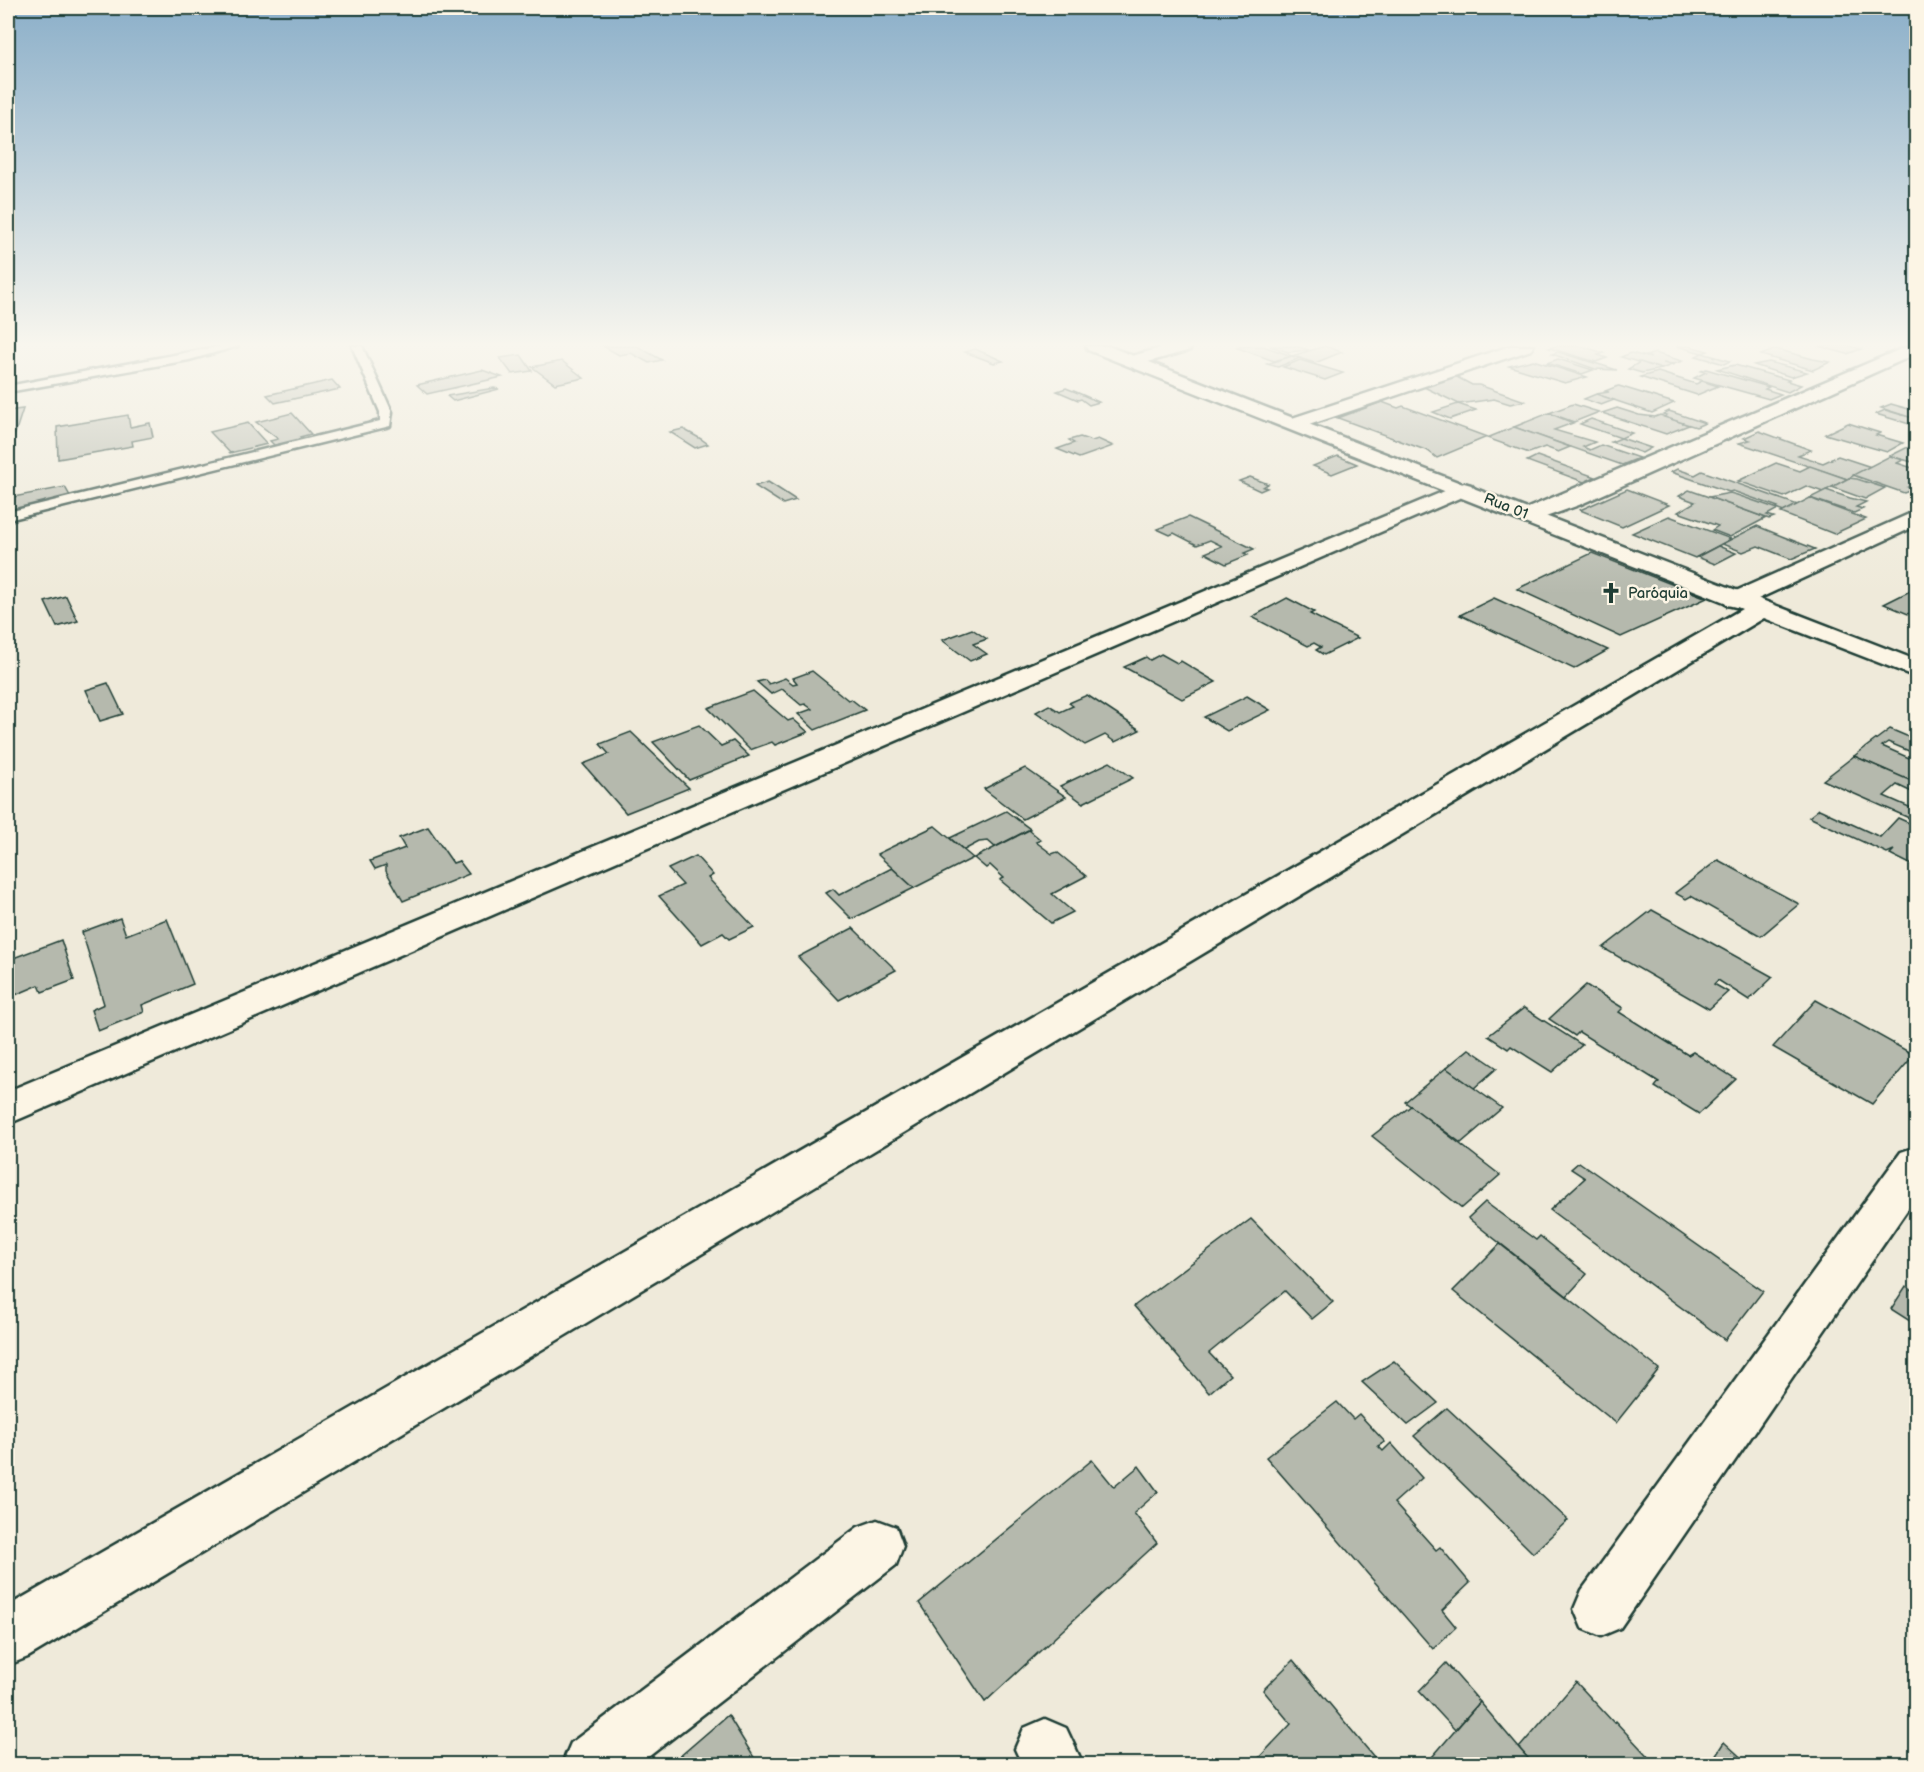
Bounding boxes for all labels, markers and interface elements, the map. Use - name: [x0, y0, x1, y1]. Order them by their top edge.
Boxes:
- street label: Rua 01: [1481, 489, 1531, 524]
- church icon: Paróquia: [1599, 581, 1623, 605]
- place label: Paróquia: [1628, 584, 1688, 603]

